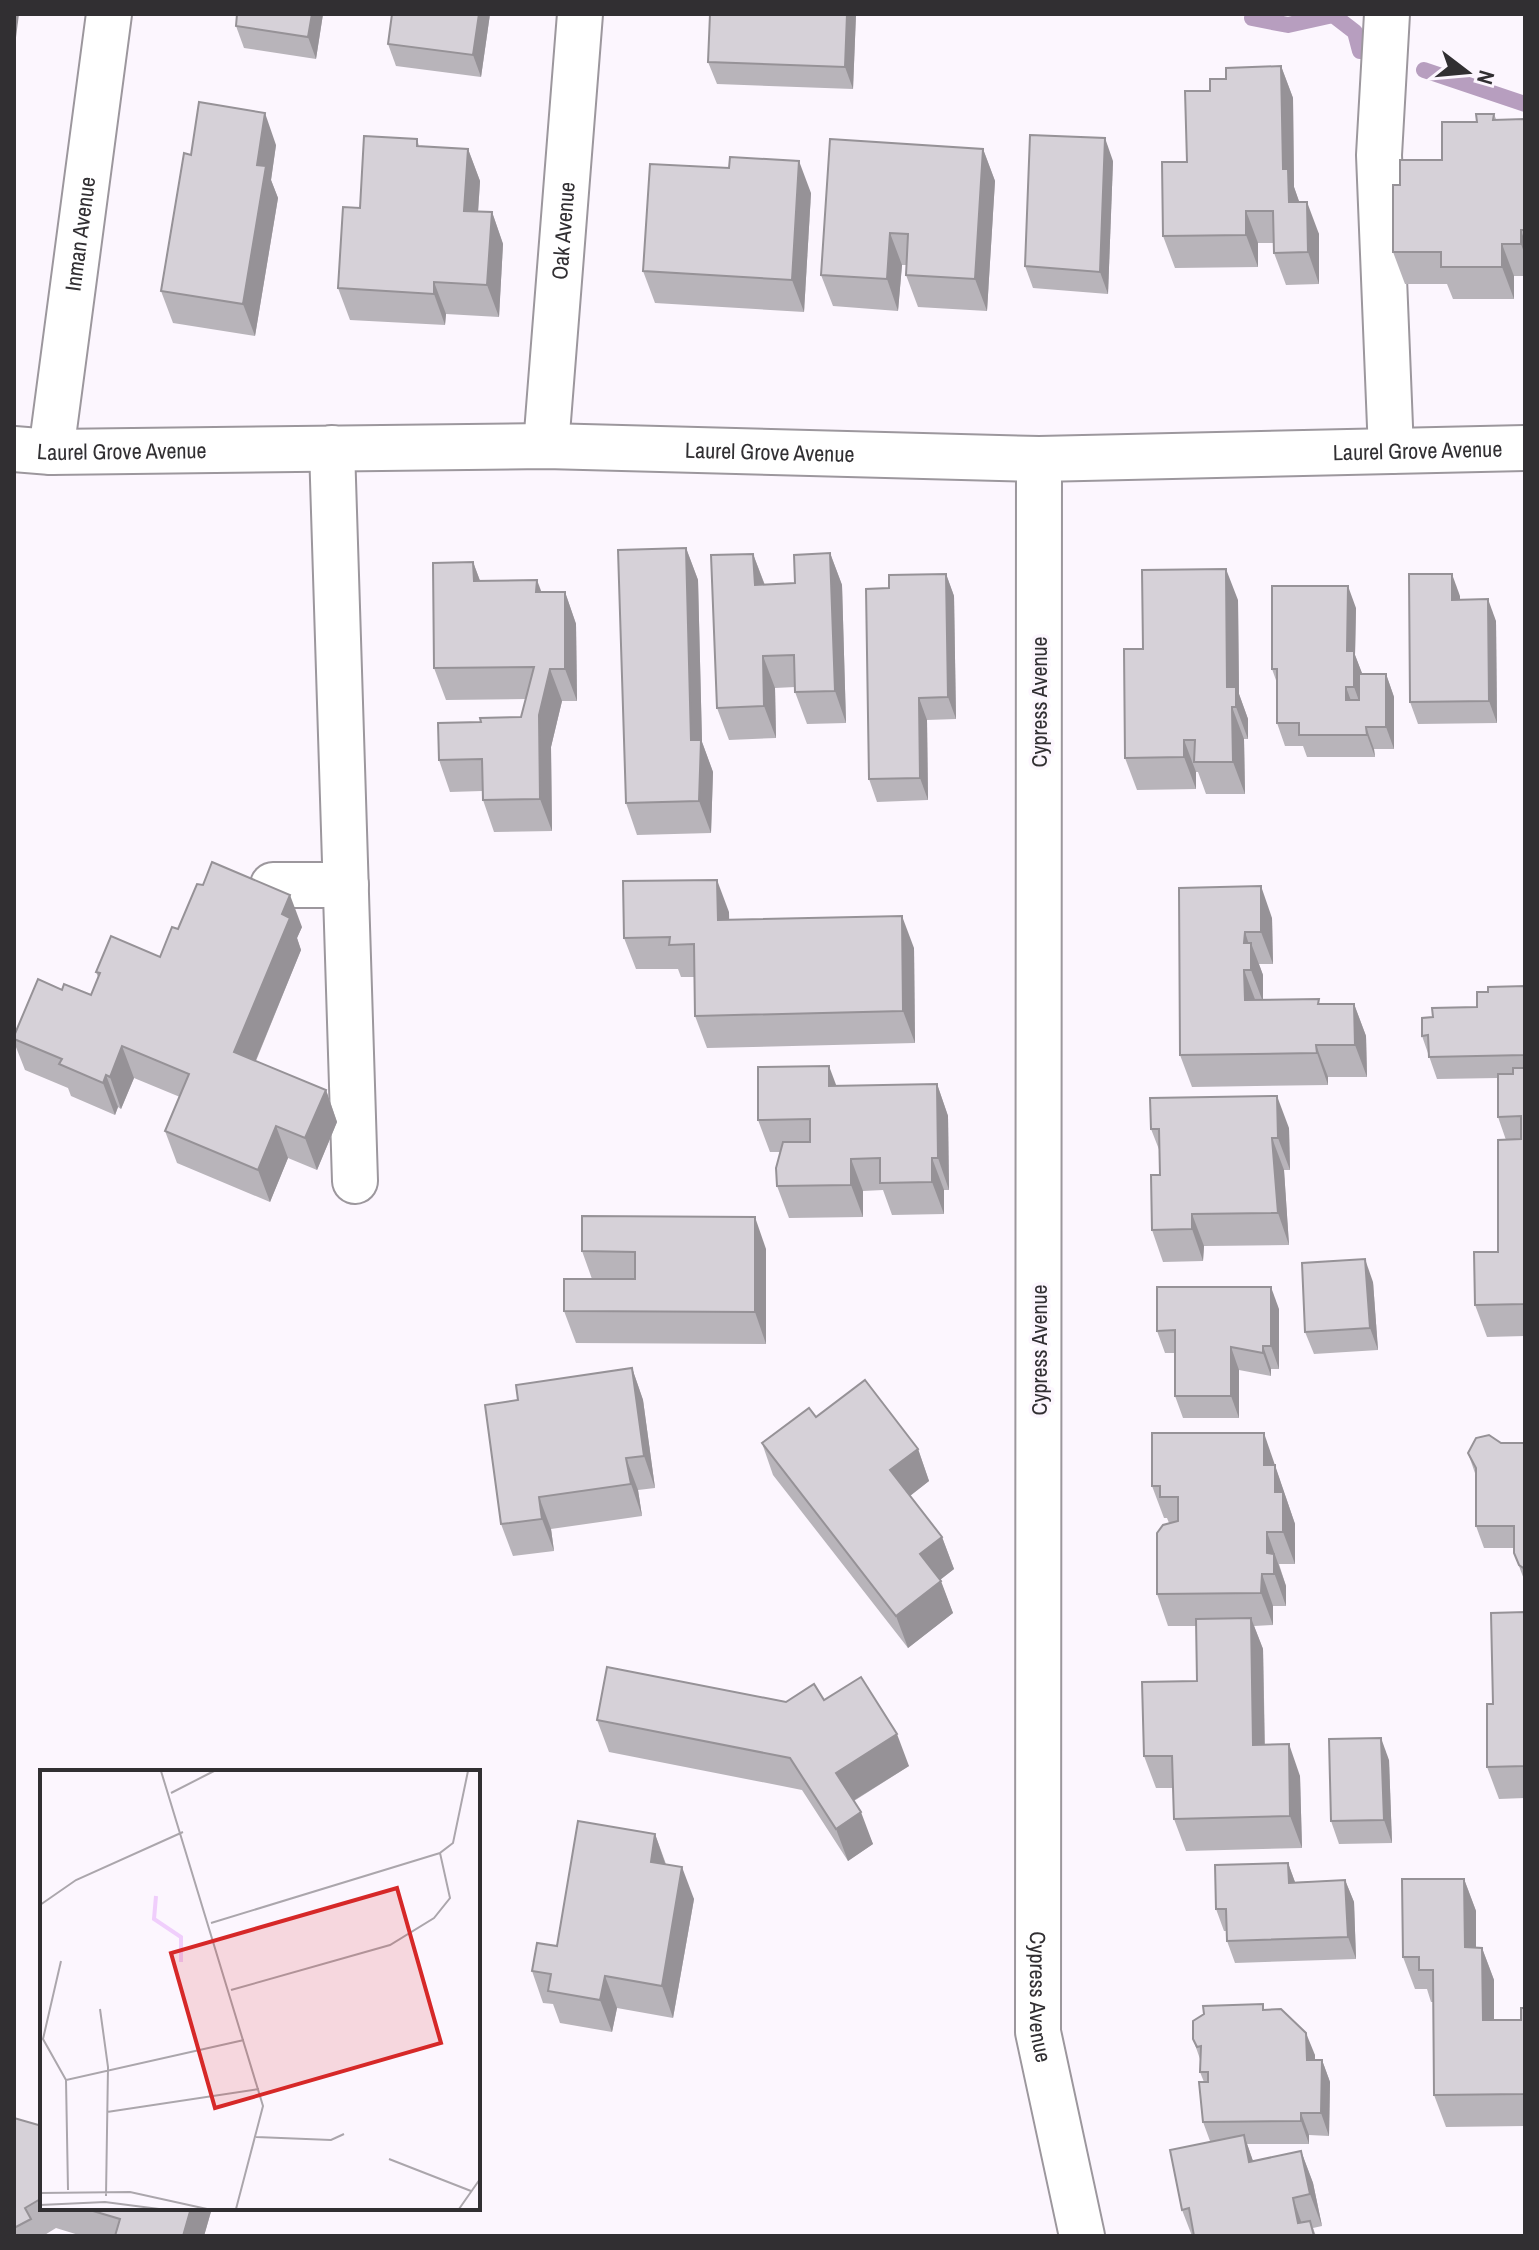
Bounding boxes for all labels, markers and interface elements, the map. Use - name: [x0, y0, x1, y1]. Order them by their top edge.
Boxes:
- north arrow: [1427, 32, 1507, 112]
- text: N: [1470, 67, 1502, 88]
- street label: Inman Avenue: [57, 175, 102, 293]
- street label: Oak Avenue: [544, 181, 582, 281]
- street label: Laurel Grove Avenue: [1333, 434, 1503, 467]
- street label: Laurel Grove Avenue: [36, 435, 207, 467]
- street label: Laurel Grove Avenue: [685, 435, 855, 469]
- street label: Cypress Avenue: [1024, 636, 1054, 768]
- street label: Cypress Avenue: [1024, 1284, 1054, 1416]
- inset map: [40, 1770, 480, 2210]
- street label: Cypress Avenue: [1023, 1931, 1059, 2065]

